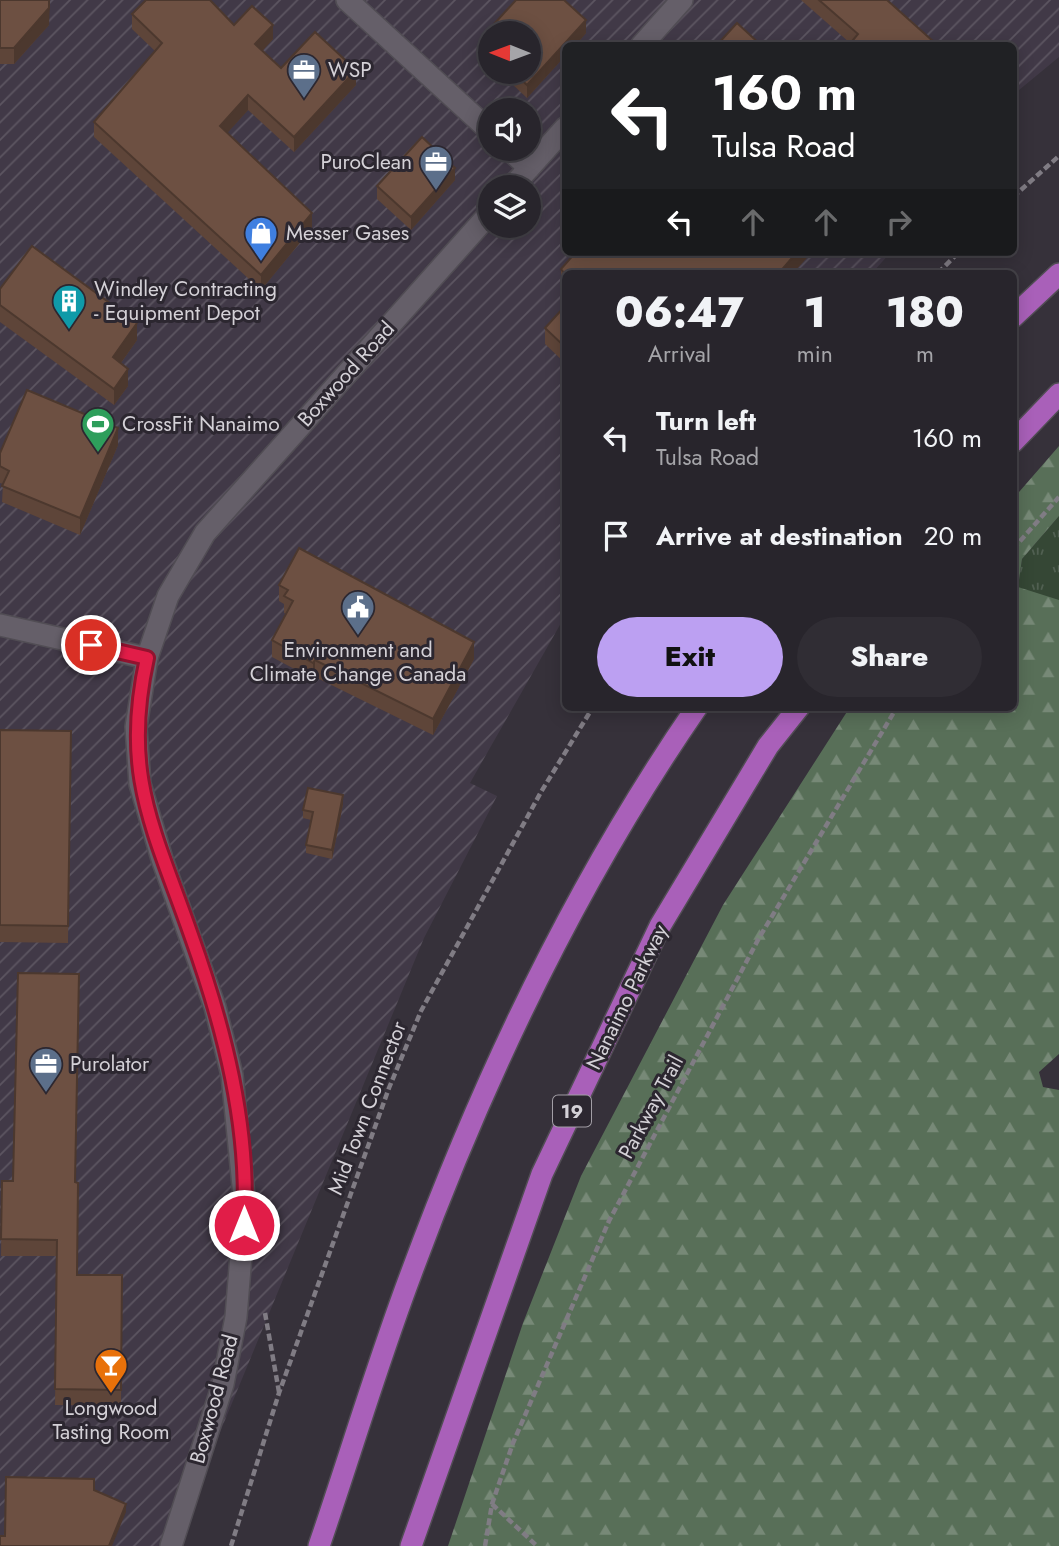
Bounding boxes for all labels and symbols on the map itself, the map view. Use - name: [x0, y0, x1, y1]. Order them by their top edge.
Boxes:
- north arrow: [478, 21, 541, 84]
- office icon: WSP: [285, 51, 323, 100]
- place label: WSP: [328, 55, 372, 85]
- office icon: PuroClean: [417, 143, 455, 192]
- place label: PuroClean: [320, 147, 412, 177]
- shop icon: Messer Gases: [242, 214, 280, 263]
- place label: Messer Gases: [286, 218, 409, 248]
- place label: Windley Contracting - Equipment Depot: [94, 274, 277, 328]
- building icon: Windley Contracting - Equipment Depot: [50, 282, 88, 331]
- street label: Boxwood Road: [291, 315, 401, 433]
- sports icon: CrossFit Nanaimo: [79, 405, 117, 454]
- place label: CrossFit Nanaimo: [122, 409, 280, 439]
- public building icon: Environment and Climate Change Canada: [339, 588, 377, 637]
- pin: [61, 615, 121, 675]
- place label: Environment and Climate Change Canada: [250, 635, 466, 689]
- street label: Nanaimo Parkway: [579, 919, 676, 1075]
- street label: Mid Town Connector: [320, 1016, 414, 1199]
- office icon: Purolator: [27, 1045, 65, 1094]
- place label: Purolator: [70, 1049, 150, 1079]
- street label: Parkway Trail: [611, 1050, 691, 1164]
- road number: 19: [553, 1096, 591, 1126]
- position arrow: [207, 1188, 281, 1262]
- street label: Boxwood Road: [182, 1331, 246, 1467]
- bar icon: Longwood Tasting Room: [92, 1346, 130, 1395]
- place label: Longwood Tasting Room: [52, 1393, 170, 1447]

